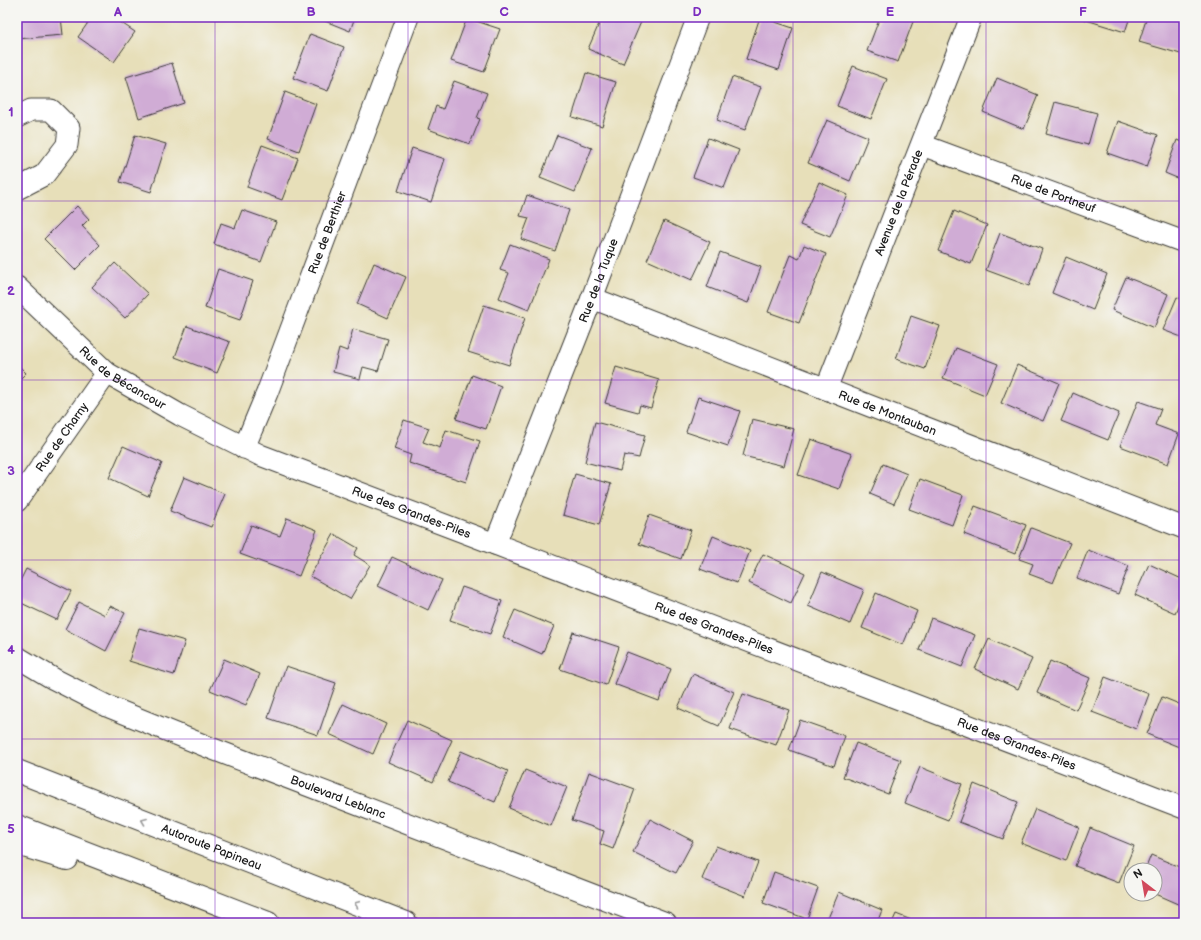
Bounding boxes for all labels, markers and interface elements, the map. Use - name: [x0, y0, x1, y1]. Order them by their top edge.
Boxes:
- text: A: [113, 4, 122, 20]
- text: B: [306, 4, 316, 20]
- text: C: [499, 4, 509, 20]
- text: D: [692, 4, 702, 20]
- text: E: [886, 4, 895, 20]
- text: F: [1079, 4, 1087, 20]
- text: 1: [8, 104, 14, 120]
- street label: Avenue de la Pérade: [871, 147, 926, 258]
- street label: Rue de Portneuf: [1009, 171, 1098, 216]
- street label: Rue de Berthier: [305, 188, 350, 276]
- street label: Rue de la Tuque: [576, 236, 621, 325]
- text: 2: [7, 283, 15, 299]
- street label: Rue de Bécancour: [76, 343, 169, 413]
- street label: Rue de Montauban: [836, 387, 939, 439]
- street label: Rue de Charny: [32, 399, 92, 475]
- text: 3: [7, 463, 15, 479]
- street label: Rue des Grandes-Piles: [350, 483, 473, 542]
- street label: Rue des Grandes-Piles: [653, 598, 776, 657]
- text: 4: [7, 642, 15, 658]
- street label: Rue des Grandes-Piles: [955, 714, 1078, 773]
- street label: Boulevard Leblanc: [288, 772, 388, 822]
- one-way arrow: [141, 818, 148, 826]
- text: 5: [7, 821, 15, 837]
- street label: Autoroute Papineau: [159, 821, 264, 873]
- north arrow: [1123, 862, 1163, 902]
- text: N: [1131, 866, 1145, 882]
- one-way arrow: [353, 900, 360, 908]

